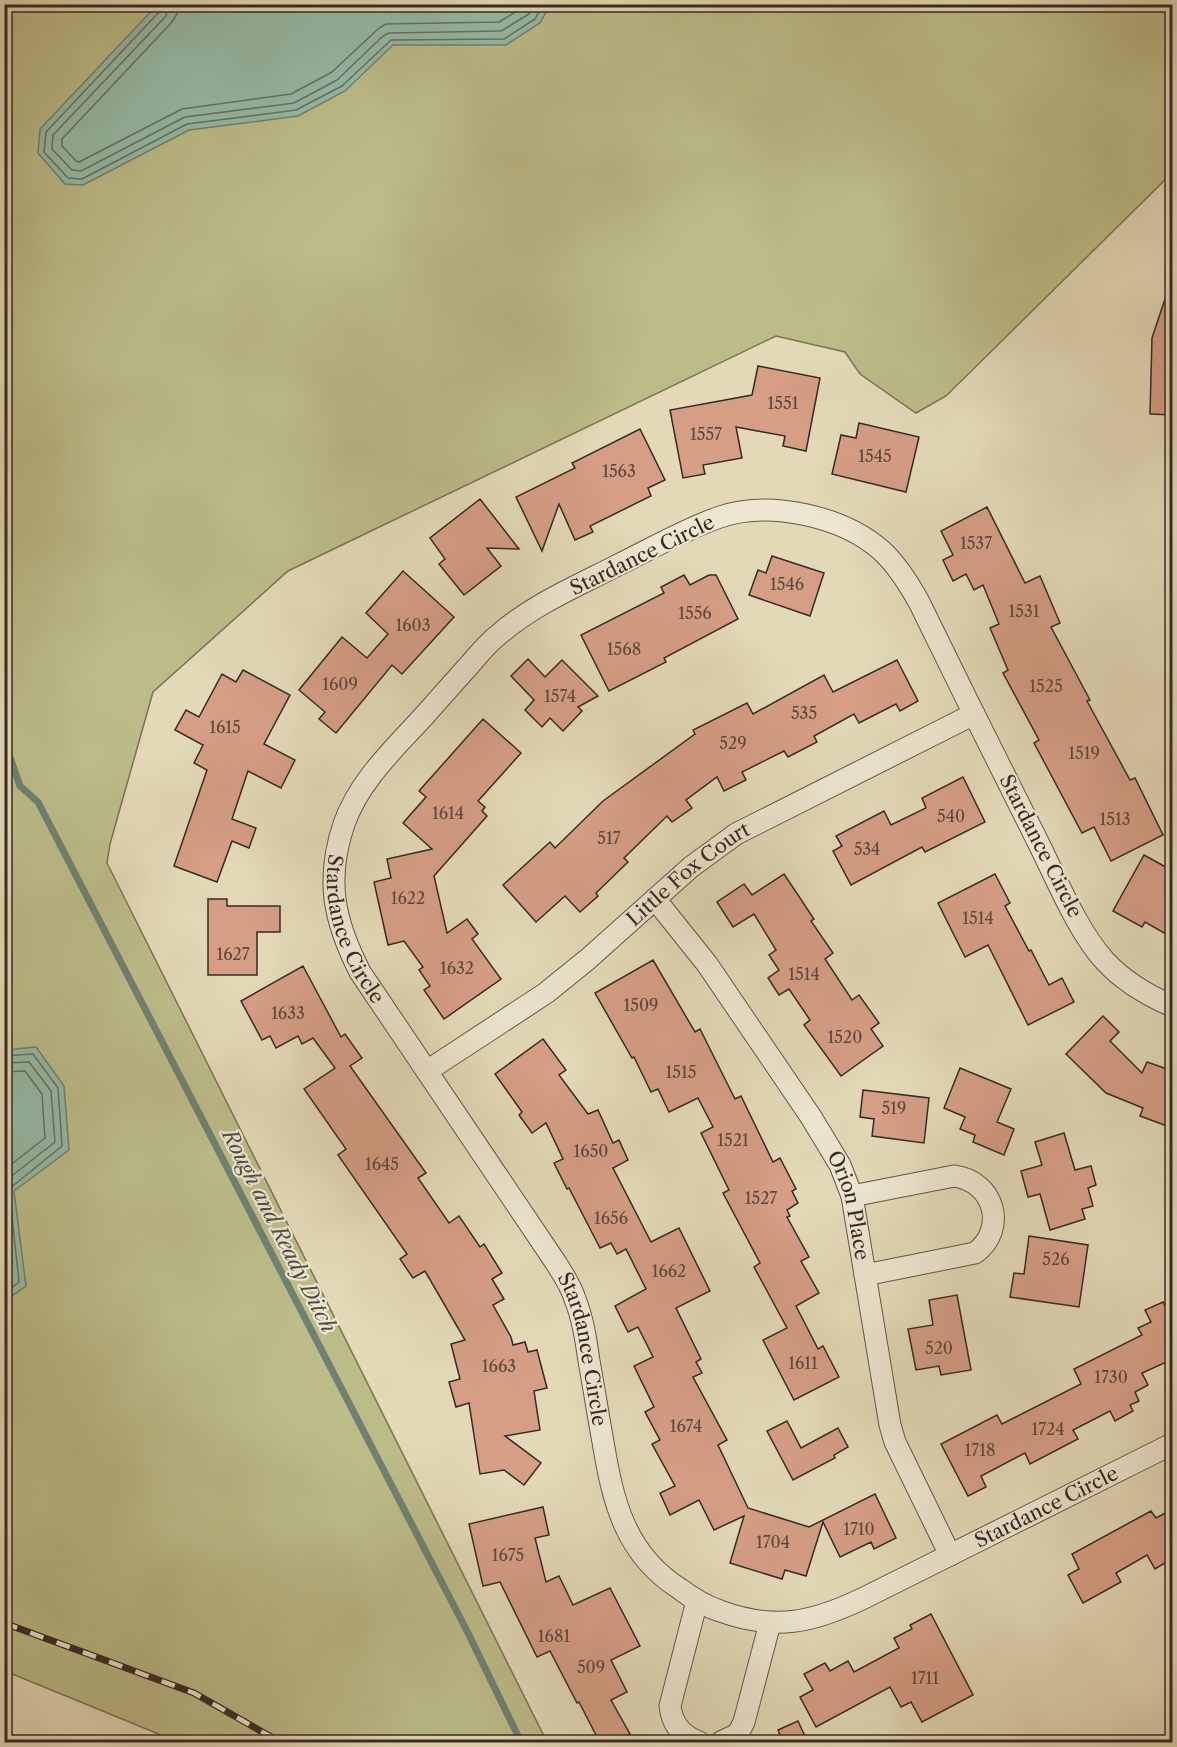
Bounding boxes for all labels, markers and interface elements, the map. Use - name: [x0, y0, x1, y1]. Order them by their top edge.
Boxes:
- house number: 1551: [768, 393, 799, 413]
- house number: 1557: [690, 424, 722, 444]
- house number: 1545: [858, 446, 892, 466]
- house number: 1563: [602, 461, 636, 481]
- street label: Stardance Circle: [566, 510, 718, 600]
- house number: 1537: [960, 533, 992, 553]
- house number: 1546: [770, 574, 804, 594]
- house number: 1531: [1009, 601, 1040, 621]
- house number: 1556: [678, 603, 712, 623]
- house number: 1603: [395, 615, 431, 635]
- house number: 1568: [607, 639, 641, 659]
- house number: 1609: [322, 674, 358, 694]
- house number: 1525: [1029, 676, 1063, 696]
- house number: 1574: [544, 686, 576, 706]
- house number: 535: [791, 703, 817, 723]
- house number: 1615: [209, 717, 241, 737]
- house number: 529: [719, 733, 747, 753]
- house number: 1519: [1068, 743, 1100, 763]
- street label: Stardance Circle: [995, 770, 1087, 922]
- house number: 1614: [432, 803, 464, 823]
- house number: 540: [937, 806, 965, 826]
- house number: 1513: [1100, 809, 1130, 829]
- street label: Little Fox Court: [622, 817, 754, 931]
- house number: 517: [597, 828, 621, 848]
- house number: 534: [854, 839, 880, 859]
- street label: Stardance Circle: [322, 853, 390, 1008]
- house number: 1622: [391, 888, 425, 908]
- house number: 1514: [962, 908, 994, 928]
- house number: 1627: [216, 944, 250, 964]
- house number: 1632: [440, 958, 474, 978]
- house number: 1514: [788, 964, 820, 984]
- house number: 1509: [624, 995, 658, 1015]
- house number: 1633: [271, 1003, 305, 1023]
- house number: 1520: [828, 1027, 862, 1047]
- house number: 1515: [666, 1062, 696, 1082]
- house number: 519: [882, 1098, 906, 1118]
- water label: Rough and Ready Ditch: [216, 1123, 342, 1337]
- house number: 1521: [717, 1130, 749, 1150]
- house number: 1650: [574, 1141, 608, 1161]
- street label: Orion Place: [822, 1146, 874, 1262]
- house number: 1645: [365, 1154, 399, 1174]
- house number: 1527: [745, 1188, 777, 1208]
- house number: 1656: [594, 1208, 628, 1228]
- house number: 526: [1042, 1249, 1070, 1269]
- house number: 1662: [652, 1261, 686, 1281]
- street label: Stardance Circle: [553, 1268, 612, 1428]
- house number: 520: [925, 1338, 953, 1358]
- house number: 1611: [788, 1353, 818, 1373]
- house number: 1663: [482, 1356, 516, 1376]
- house number: 1730: [1094, 1367, 1128, 1387]
- house number: 1674: [670, 1416, 702, 1436]
- house number: 1724: [1031, 1419, 1065, 1439]
- house number: 1718: [965, 1440, 995, 1460]
- street label: Stardance Circle: [970, 1461, 1122, 1553]
- house number: 1710: [843, 1519, 875, 1539]
- house number: 1704: [756, 1532, 790, 1552]
- house number: 1675: [492, 1545, 524, 1565]
- house number: 1681: [538, 1626, 570, 1646]
- house number: 509: [577, 1657, 605, 1677]
- house number: 1711: [911, 1668, 939, 1688]

